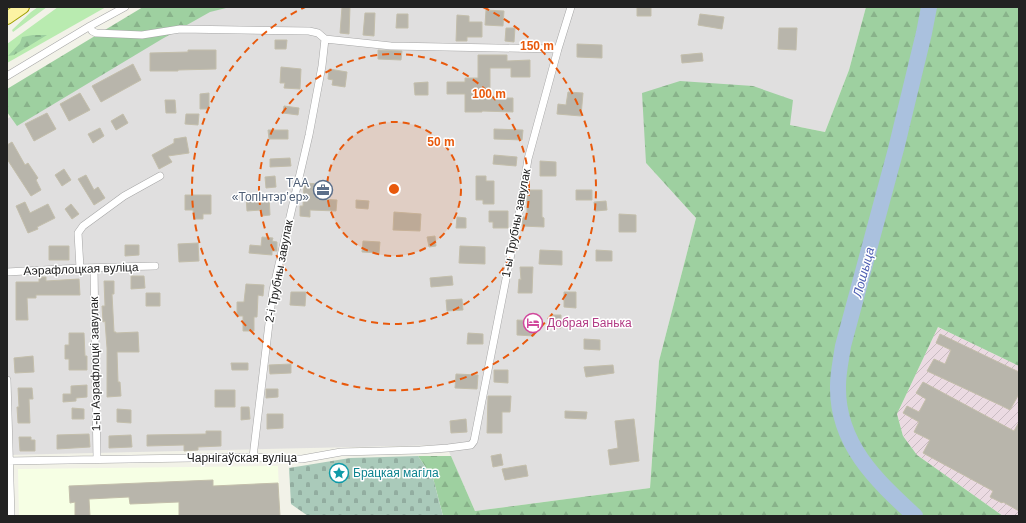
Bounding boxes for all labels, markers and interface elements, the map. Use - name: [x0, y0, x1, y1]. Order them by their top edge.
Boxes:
- text: 150 m: [520, 39, 554, 53]
- text: 100 m: [472, 87, 506, 101]
- text: 50 m: [427, 135, 455, 149]
- street label: 1-ы Трубны завулак: [499, 167, 534, 279]
- place label: ТАА «ТопІнтэрʼер»: [232, 176, 309, 204]
- office icon: ТАА «ТопІнтэрʼер»: [312, 179, 334, 201]
- centre of rings: [387, 182, 401, 196]
- street label: 2-і Трубны завулак: [262, 218, 296, 324]
- water label: Лошыца: [849, 245, 877, 300]
- street label: Аэрафлоцкая вуліца: [23, 260, 139, 278]
- street label: 1-ы Аэрафлоцкі завулак: [87, 296, 103, 432]
- hotel icon: Добрая Банька: [522, 312, 544, 334]
- place label: Добрая Банька: [547, 316, 632, 330]
- street label: Чарнігаўская вуліца: [187, 451, 298, 465]
- place icon: Брацкая магіла: [328, 462, 350, 484]
- place label: Брацкая магіла: [353, 466, 439, 480]

